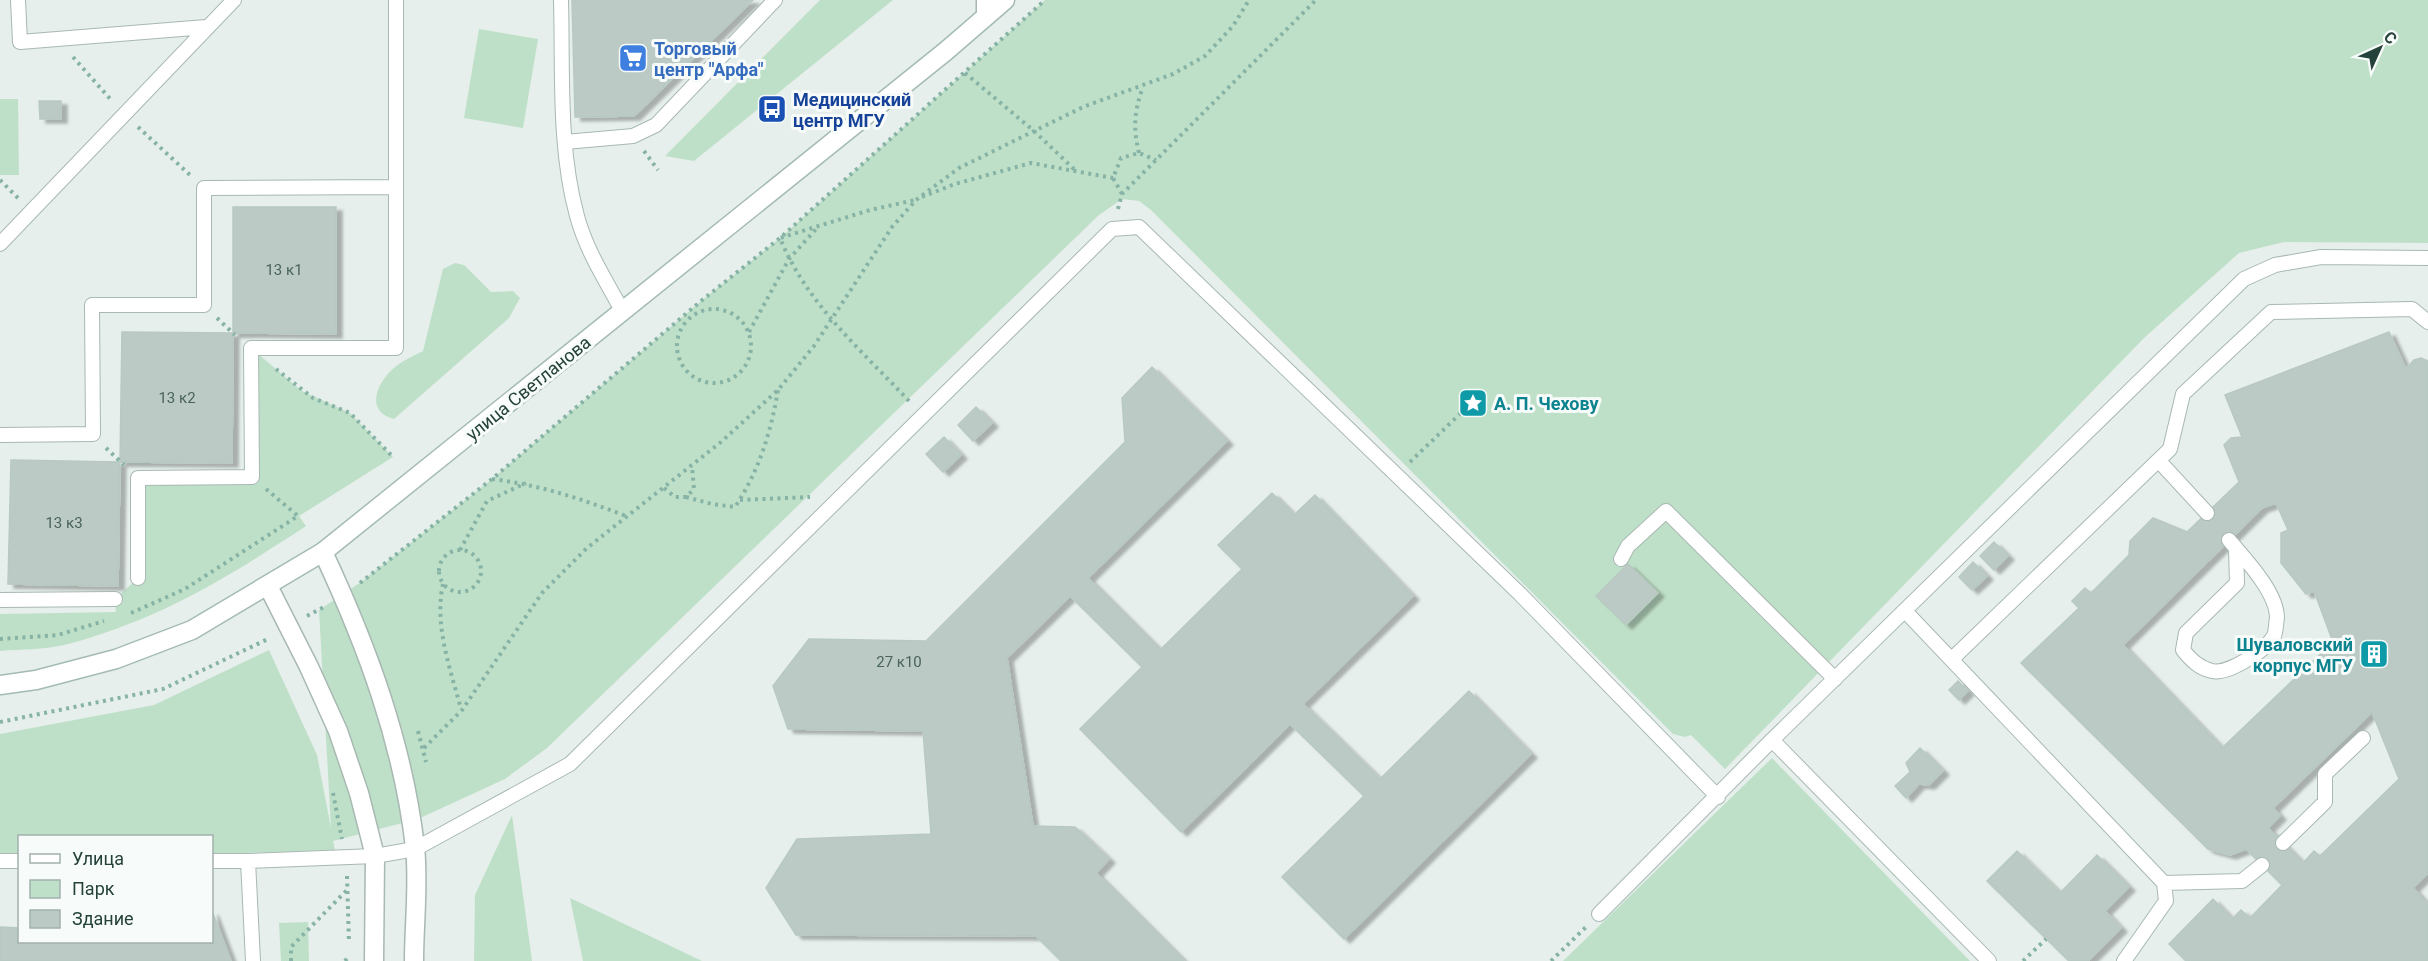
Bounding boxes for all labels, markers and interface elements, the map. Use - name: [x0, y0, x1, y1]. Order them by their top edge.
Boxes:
- north arrow: [2350, 18, 2410, 78]
- text: С: [2380, 27, 2401, 48]
- place label: Торговый центр "Арфа": [654, 38, 764, 80]
- supermarket icon: Торговый центр "Арфа": [617, 42, 649, 74]
- place label: Медицинский центр МГУ: [793, 89, 911, 131]
- bus stop icon: Медицинский центр МГУ: [756, 93, 788, 125]
- house number: 13 к1: [265, 261, 303, 279]
- street label: улица Светланова: [461, 331, 595, 445]
- place icon: А. П. Чехову: [1457, 387, 1489, 419]
- house number: 13 к2: [158, 389, 196, 407]
- place label: А. П. Чехову: [1494, 393, 1600, 414]
- house number: 13 к3: [45, 514, 83, 532]
- place label: Шуваловский корпус МГУ: [2236, 634, 2354, 676]
- building icon: Шуваловский корпус МГУ: [2358, 638, 2390, 670]
- house number: 27 к10: [876, 653, 922, 671]
- legend: [18, 835, 213, 943]
- text: Улица: [72, 848, 124, 869]
- text: Парк: [72, 878, 115, 899]
- text: Здание: [72, 908, 134, 929]

